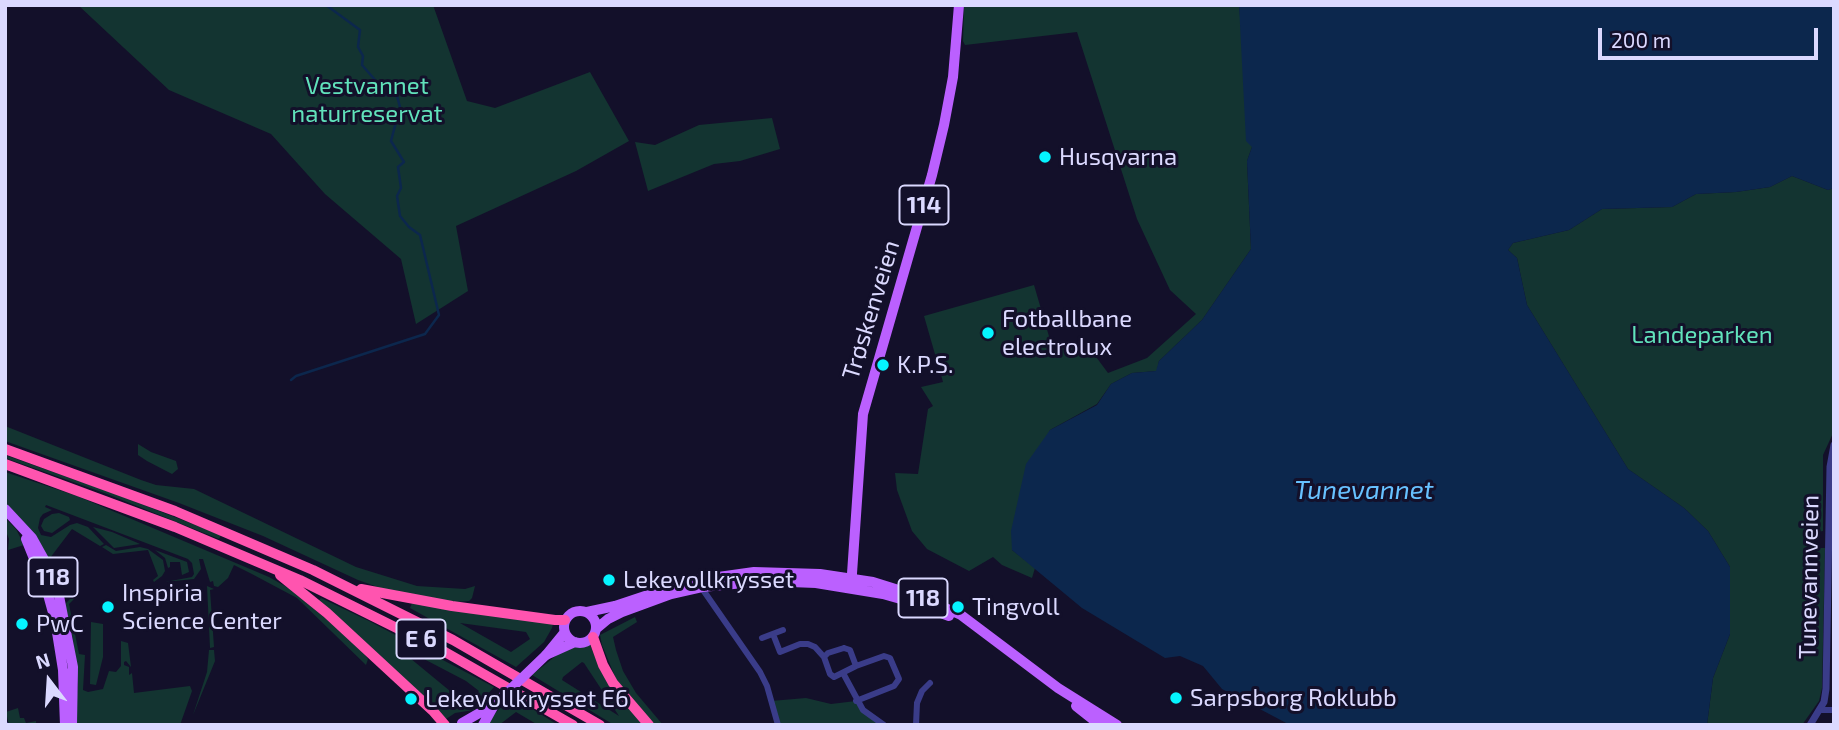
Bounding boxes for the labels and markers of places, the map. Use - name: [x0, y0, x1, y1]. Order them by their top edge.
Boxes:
- place label: Husqvarna: [1059, 143, 1177, 171]
- marker: Husqvarna: [1037, 149, 1053, 165]
- place label: Fotballbane electrolux: [1002, 305, 1132, 361]
- marker: Fotballbane electrolux: [980, 325, 996, 341]
- place label: K.P.S.: [897, 351, 953, 379]
- marker: K.P.S.: [875, 357, 891, 373]
- place label: Lekevollkrysset: [623, 566, 794, 594]
- marker: Lekevollkrysset: [601, 572, 617, 588]
- place label: Inspiria Science Center: [122, 579, 282, 635]
- place label: Tingvoll: [972, 593, 1060, 621]
- marker: Inspiria Science Center: [100, 599, 116, 615]
- marker: Tingvoll: [950, 599, 966, 615]
- place label: PwC: [36, 610, 84, 638]
- marker: PwC: [14, 616, 30, 632]
- place label: Sarpsborg Roklubb: [1190, 684, 1397, 712]
- place label: Lekevollkrysset E6: [425, 685, 629, 713]
- marker: Sarpsborg Roklubb: [1168, 690, 1184, 706]
- marker: Lekevollkrysset E6: [403, 691, 419, 707]

